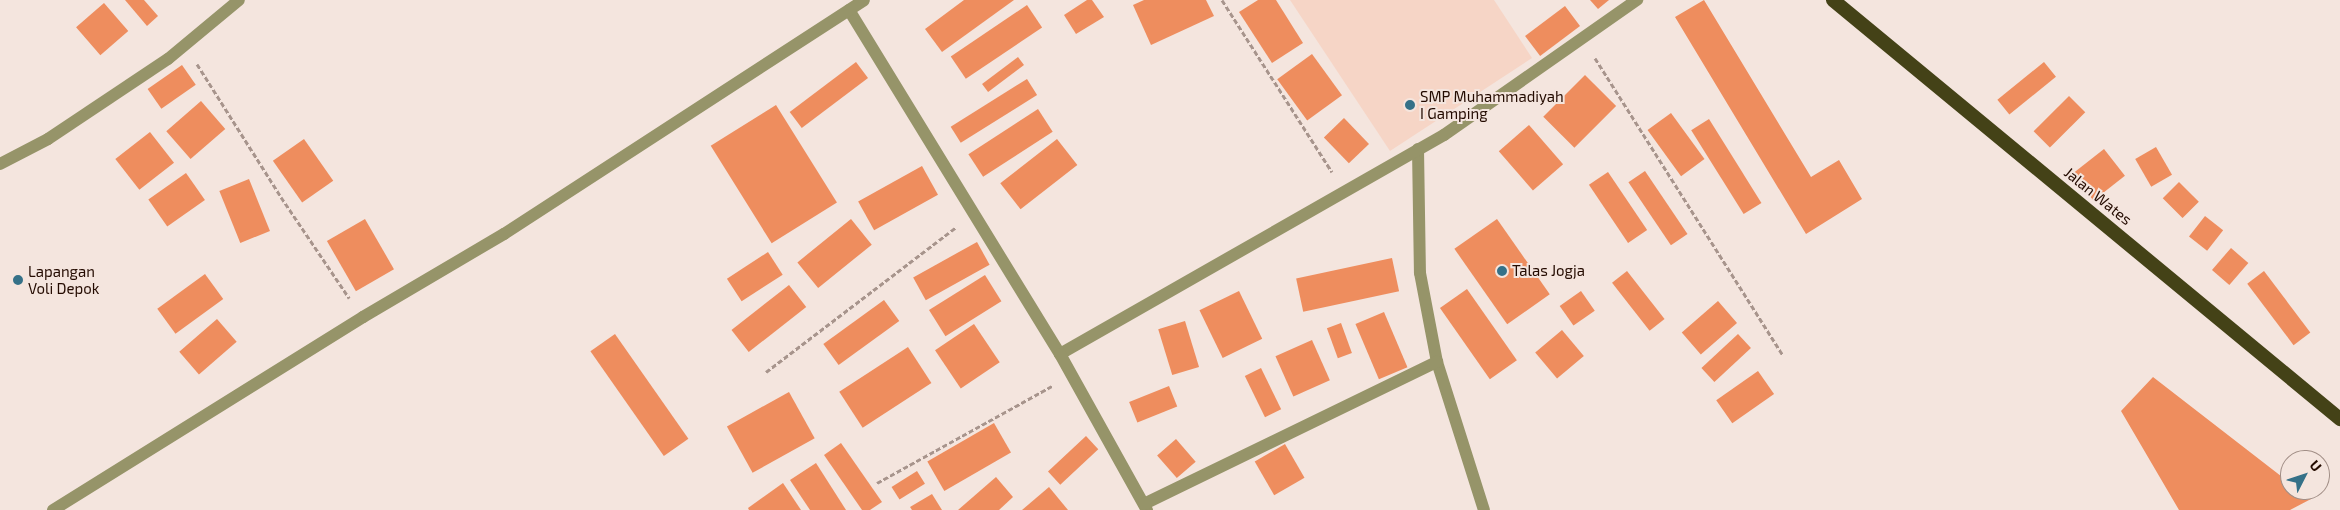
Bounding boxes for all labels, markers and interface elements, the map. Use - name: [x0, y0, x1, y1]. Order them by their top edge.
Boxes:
- place label: SMP Muhammadiyah I Gamping: [1420, 87, 1564, 122]
- marker: SMP Muhammadiyah I Gamping: [1404, 99, 1416, 111]
- street label: Jalan Wates: [2061, 163, 2135, 229]
- place label: Lapangan Voli Depok: [28, 262, 99, 297]
- place label: Talas Jogja: [1512, 262, 1585, 280]
- marker: Talas Jogja: [1496, 265, 1508, 277]
- marker: Lapangan Voli Depok: [12, 274, 24, 286]
- north arrow: [2280, 450, 2330, 500]
- text: U: [2306, 456, 2326, 475]

